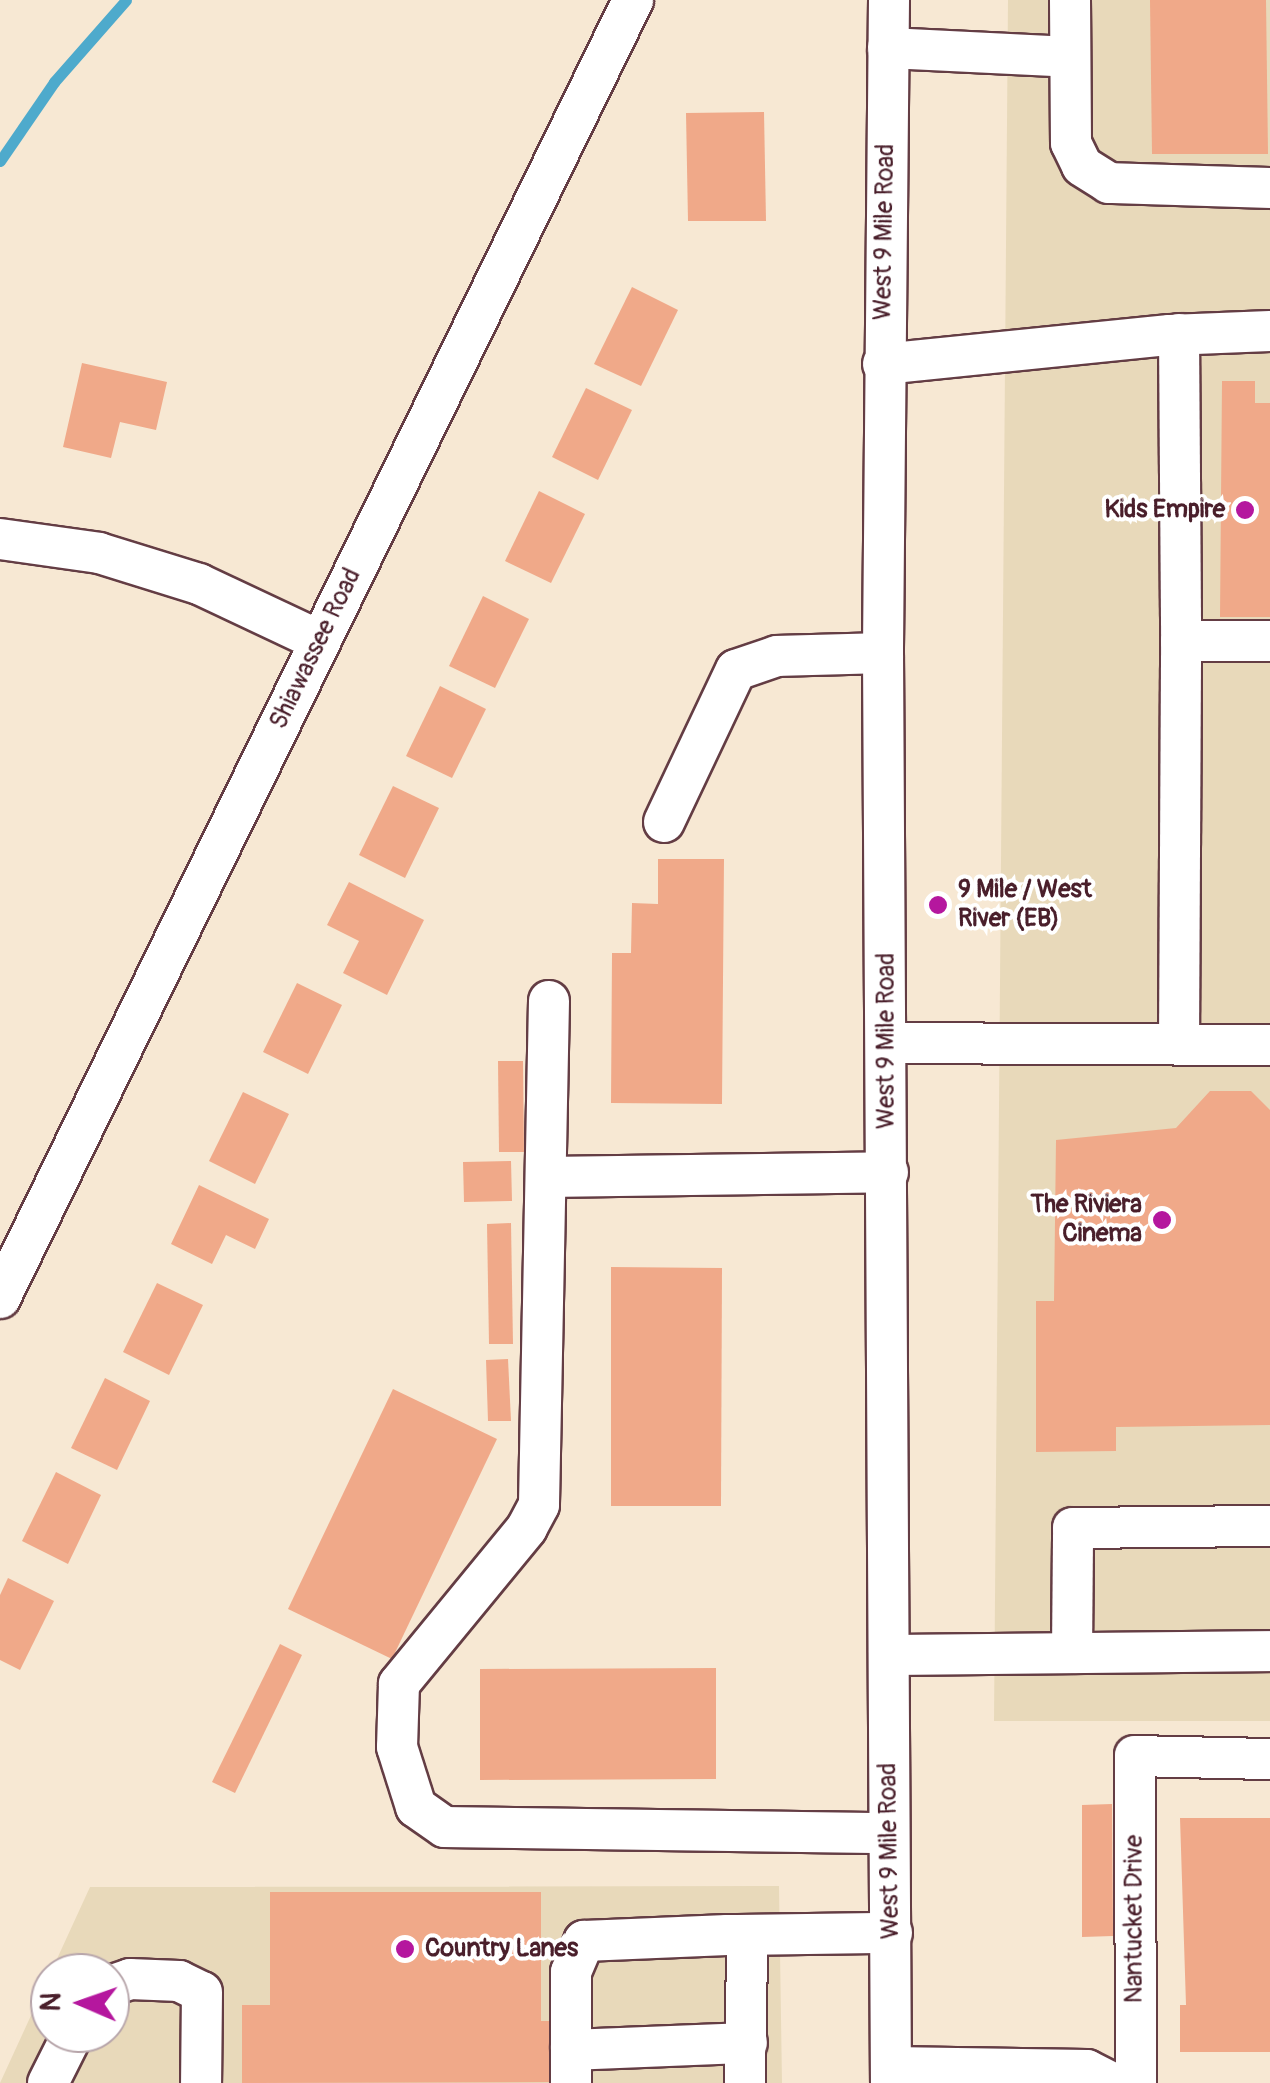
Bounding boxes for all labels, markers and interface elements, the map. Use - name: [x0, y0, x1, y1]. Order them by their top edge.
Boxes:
- street label: West 9 Mile Road: [868, 143, 902, 321]
- place label: Kids Empire: [1104, 495, 1225, 525]
- marker: Kids Empire: [1234, 499, 1256, 521]
- street label: Shiawassee Road: [264, 564, 368, 734]
- place label: 9 Mile / West River (EB): [958, 876, 1092, 935]
- marker: 9 Mile / West River (EB): [927, 894, 949, 916]
- street label: West 9 Mile Road: [872, 953, 902, 1129]
- place label: The Riviera Cinema: [1030, 1191, 1142, 1250]
- marker: The Riviera Cinema: [1151, 1209, 1173, 1231]
- street label: West 9 Mile Road: [873, 1762, 907, 1940]
- street label: Nantucket Drive: [1120, 1835, 1150, 2003]
- place label: Country Lanes: [425, 1934, 578, 1964]
- marker: Country Lanes: [394, 1938, 416, 1960]
- north arrow: [30, 1953, 130, 2053]
- text: N: [34, 1992, 69, 2012]

